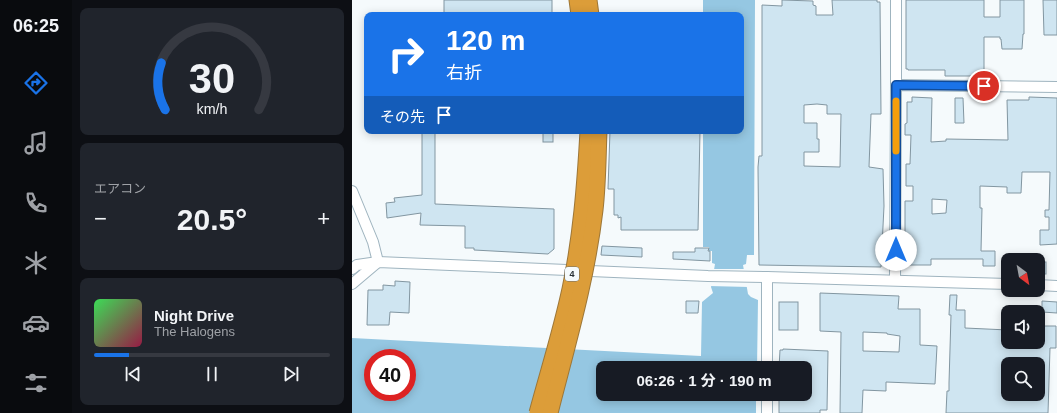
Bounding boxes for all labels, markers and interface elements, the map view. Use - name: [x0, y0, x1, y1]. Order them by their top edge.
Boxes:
- text: 06:25: [13, 16, 59, 36]
- text: 120 m: [446, 25, 525, 56]
- icon: right: [380, 28, 432, 80]
- text: 30: [189, 54, 235, 101]
- text: 右折: [446, 63, 482, 83]
- icon: directions: [22, 69, 50, 97]
- pin: [967, 69, 1001, 103]
- icon: arrive: [973, 75, 995, 97]
- text: km/h: [197, 100, 228, 116]
- icon: arrive: [433, 104, 455, 126]
- text: その先: [380, 108, 425, 125]
- icon: music: [22, 129, 50, 157]
- text: エアコン: [94, 181, 146, 196]
- icon: phone: [22, 189, 50, 217]
- text: 20.5°: [177, 203, 247, 236]
- text: −: [94, 206, 107, 231]
- text: +: [317, 206, 330, 231]
- position arrow: [875, 229, 917, 271]
- icon: climate: [22, 249, 50, 277]
- north arrow: [1001, 253, 1045, 297]
- map controls: [1001, 253, 1045, 401]
- road number: 4: [565, 267, 579, 281]
- button: sound: [1001, 305, 1045, 349]
- text: Night Drive: [154, 307, 234, 324]
- icon: car: [22, 309, 50, 337]
- text: The Halogens: [154, 324, 235, 339]
- speed limit sign: 40: [364, 349, 416, 401]
- button: search: [1001, 357, 1045, 401]
- icon: previous: [122, 363, 144, 385]
- icon: pause: [201, 363, 223, 385]
- icon: next: [280, 363, 302, 385]
- icon: filters: [22, 369, 50, 397]
- text: 06:26 · 1 分 · 190 m: [636, 372, 772, 389]

